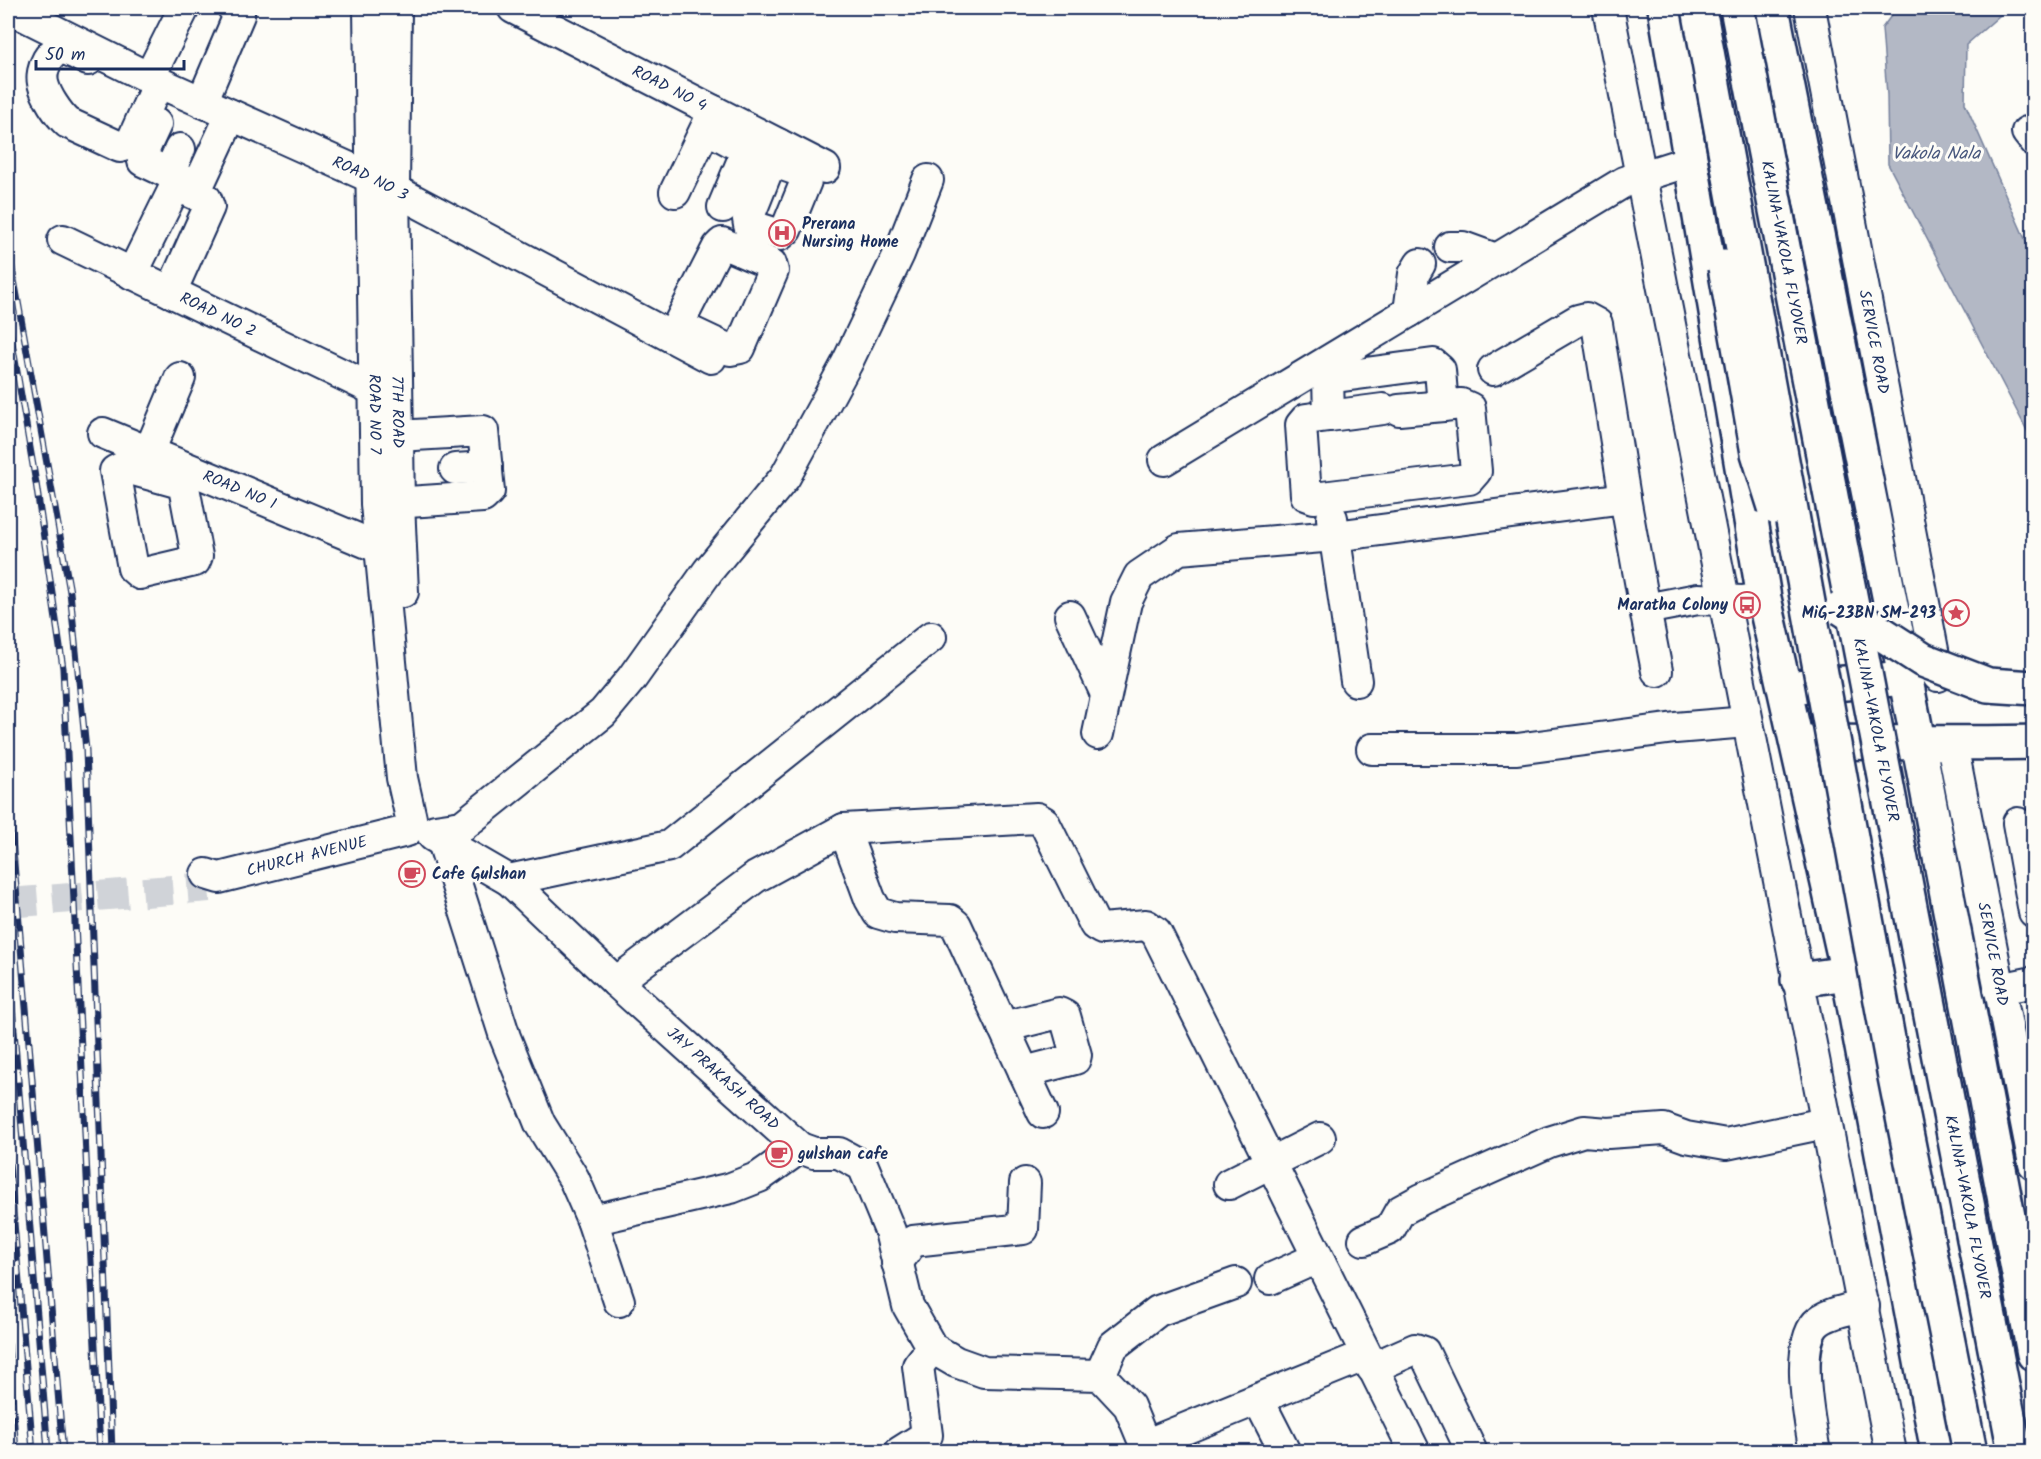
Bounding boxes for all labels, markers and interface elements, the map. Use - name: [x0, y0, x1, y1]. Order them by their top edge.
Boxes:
- scale bar: [36, 33, 184, 71]
- text: 50 m: [45, 41, 85, 70]
- street label: ROAD NO 4: [628, 59, 712, 118]
- water label: Vakola Nala: [1892, 140, 1982, 169]
- street label: ROAD NO 3: [328, 149, 413, 208]
- street label: KALINA-VAKOLA FLYOVER: [1754, 158, 1814, 347]
- place label: Prerana Nursing Home: [802, 212, 899, 255]
- hospital icon: Prerana Nursing Home: [767, 218, 797, 248]
- street label: ROAD NO 2: [176, 286, 260, 344]
- street label: SERVICE ROAD: [1852, 288, 1896, 396]
- street label: ROAD NO 7: [362, 374, 388, 455]
- street label: 7TH ROAD: [384, 376, 411, 448]
- street label: ROAD NO 1: [199, 463, 280, 516]
- bus stop icon: Maratha Colony: [1732, 590, 1762, 620]
- place label: Maratha Colony: [1617, 593, 1729, 618]
- place icon: MiG-23BN SM-293: [1941, 598, 1971, 628]
- place label: MiG-23BN SM-293: [1802, 601, 1936, 626]
- street label: KALINA-VAKOLA FLYOVER: [1846, 636, 1906, 824]
- street label: CHURCH AVENUE: [244, 829, 370, 883]
- cafe icon: Cafe Gulshan: [397, 859, 427, 889]
- place label: Cafe Gulshan: [432, 862, 526, 887]
- street label: SERVICE ROAD: [1971, 900, 2015, 1008]
- street label: JAY PRAKASH ROAD: [661, 1021, 785, 1136]
- street label: KALINA-VAKOLA FLYOVER: [1938, 1113, 1998, 1301]
- cafe icon: gulshan cafe: [764, 1139, 794, 1169]
- place label: gulshan cafe: [797, 1142, 888, 1167]

